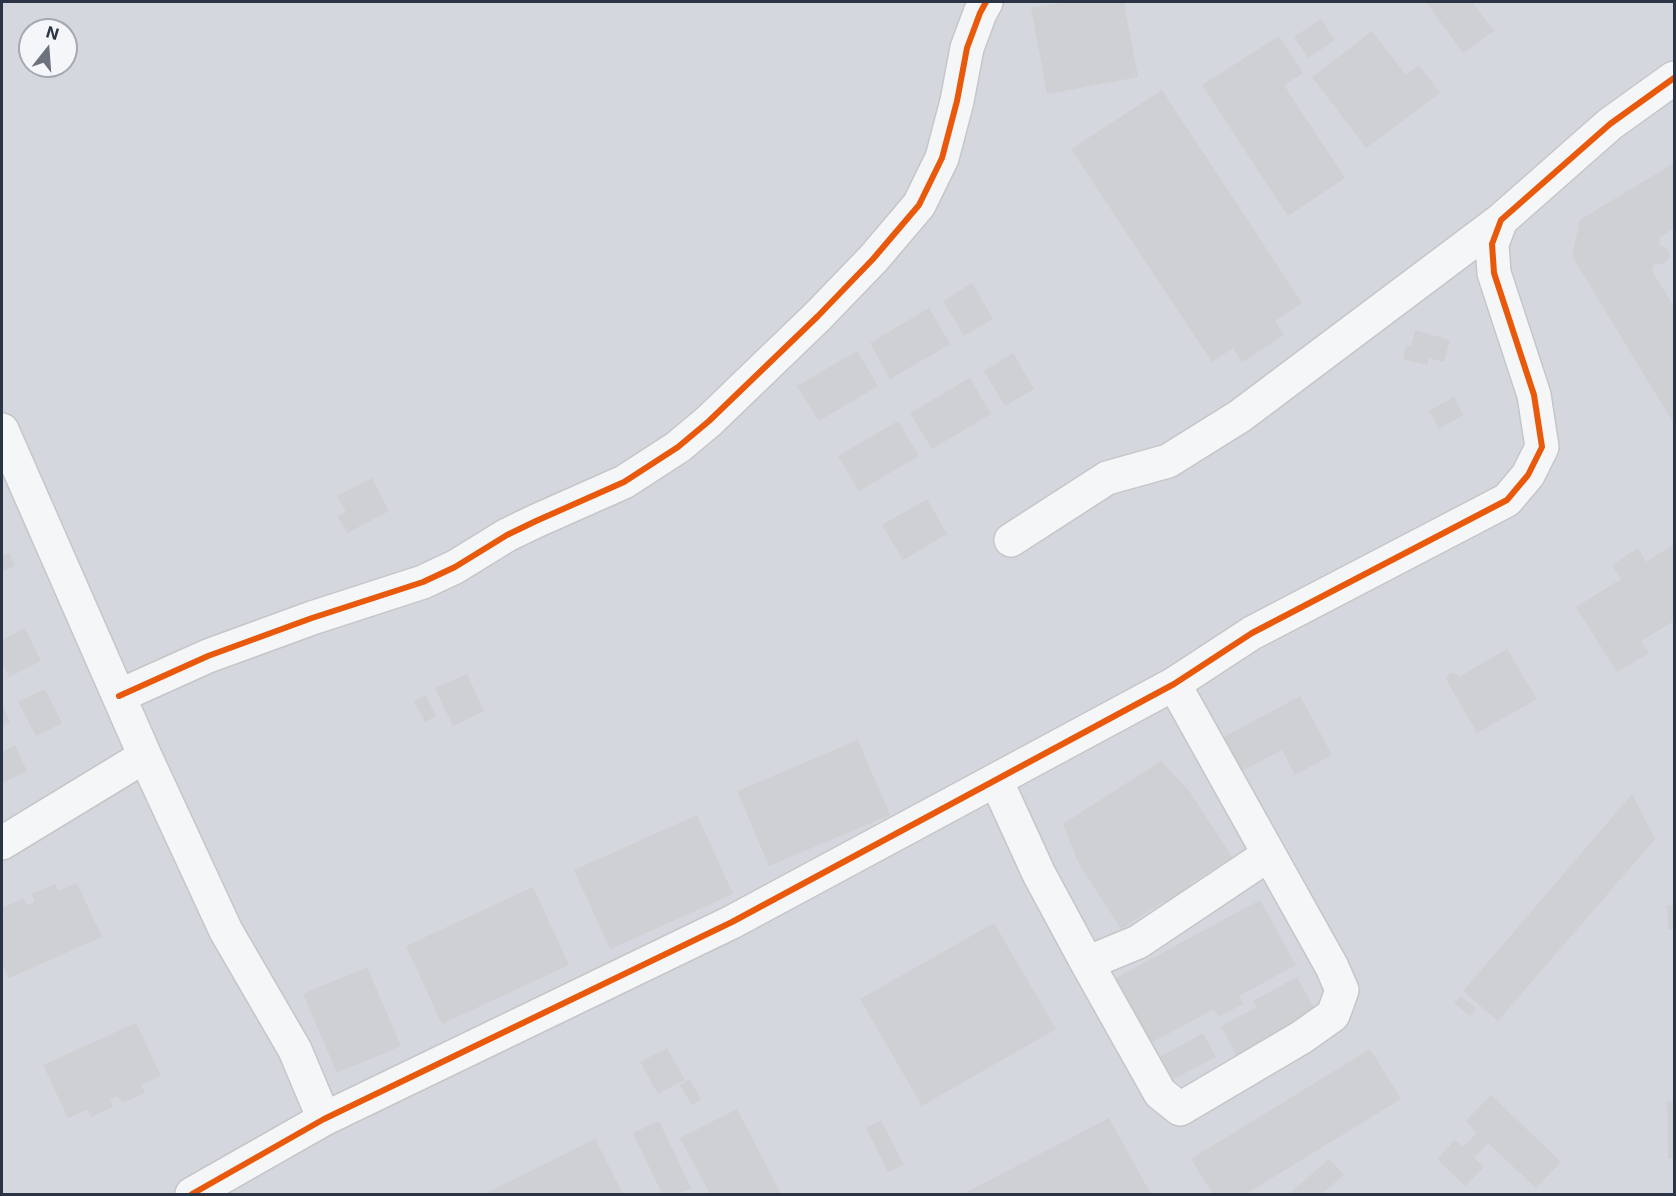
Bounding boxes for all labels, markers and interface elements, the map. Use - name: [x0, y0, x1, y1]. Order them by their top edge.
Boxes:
- north arrow: [18, 18, 78, 78]
- text: N: [44, 21, 61, 44]

